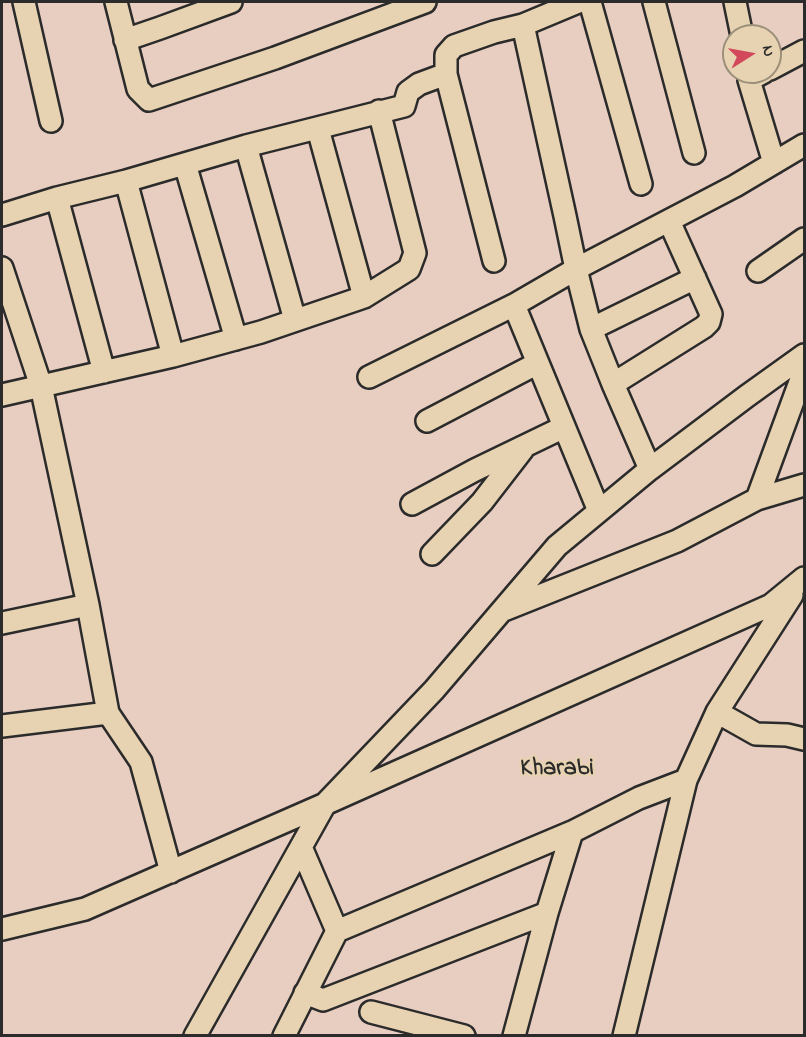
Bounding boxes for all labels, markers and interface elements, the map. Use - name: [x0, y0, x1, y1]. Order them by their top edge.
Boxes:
- north arrow: [722, 24, 782, 84]
- text: N: [755, 43, 781, 59]
- district label: Kharabi: [520, 756, 594, 784]

